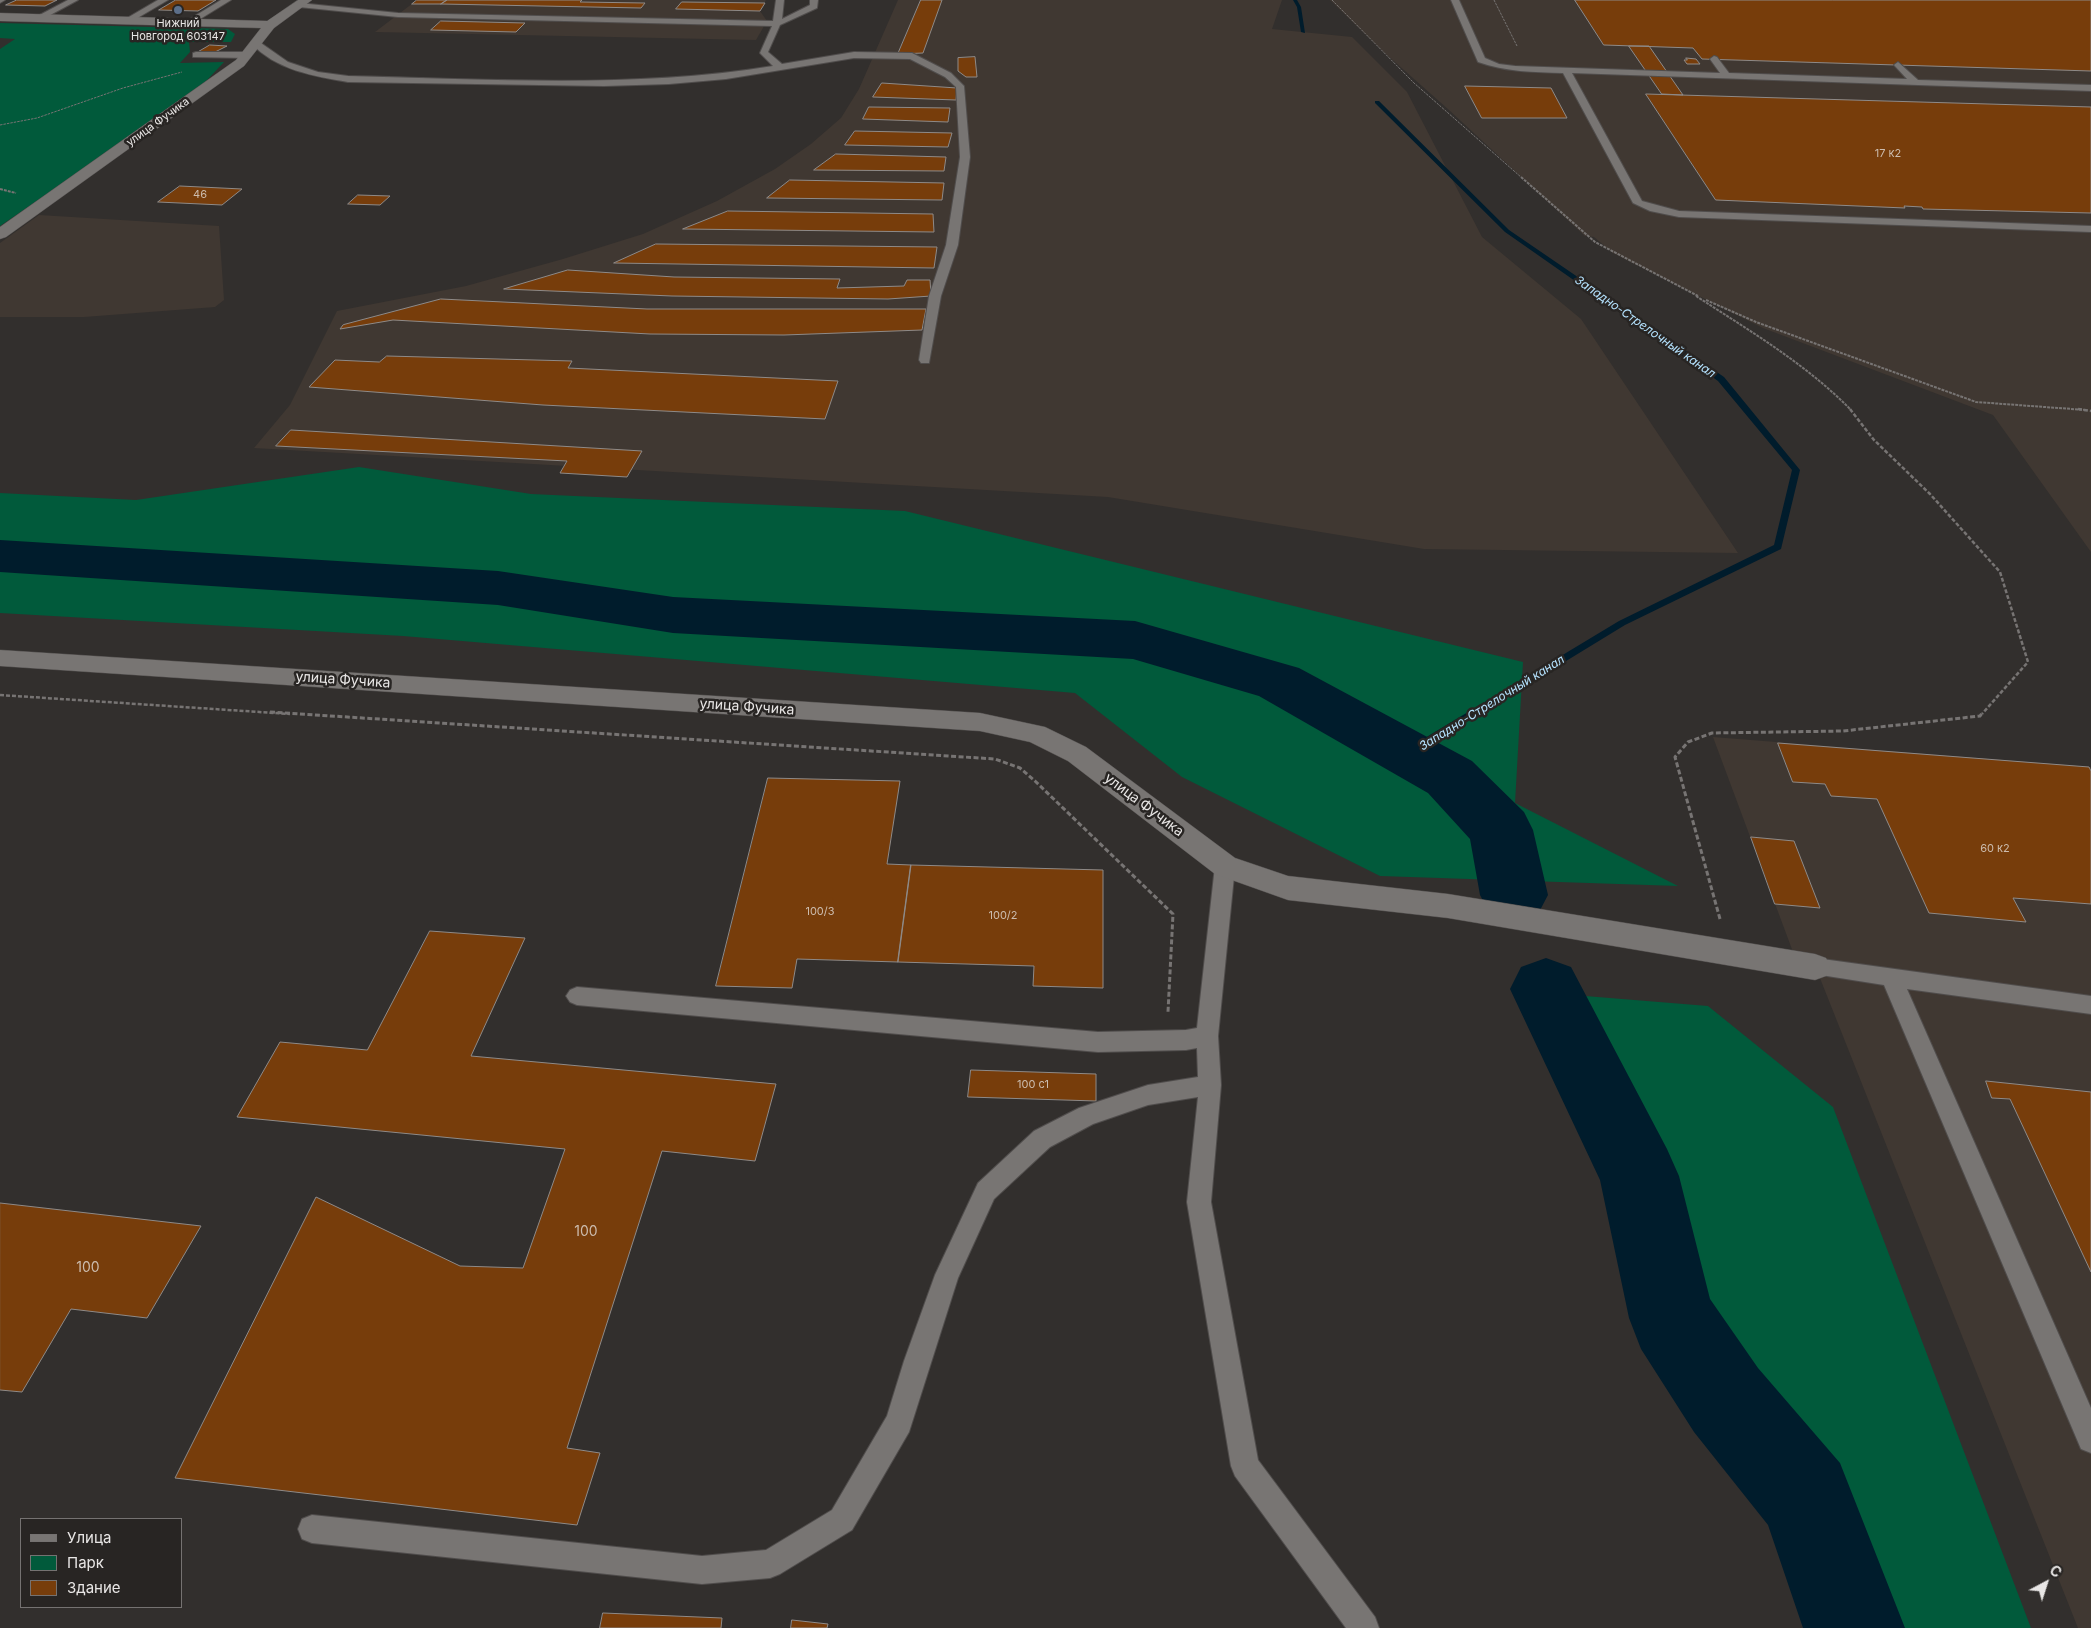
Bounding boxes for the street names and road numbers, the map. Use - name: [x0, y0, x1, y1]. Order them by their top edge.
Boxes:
- street label: улица Фучика: [124, 95, 192, 149]
- street label: улица Фучика: [295, 668, 391, 692]
- street label: улица Фучика: [699, 695, 795, 719]
- street label: улица Фучика: [1101, 770, 1187, 840]

